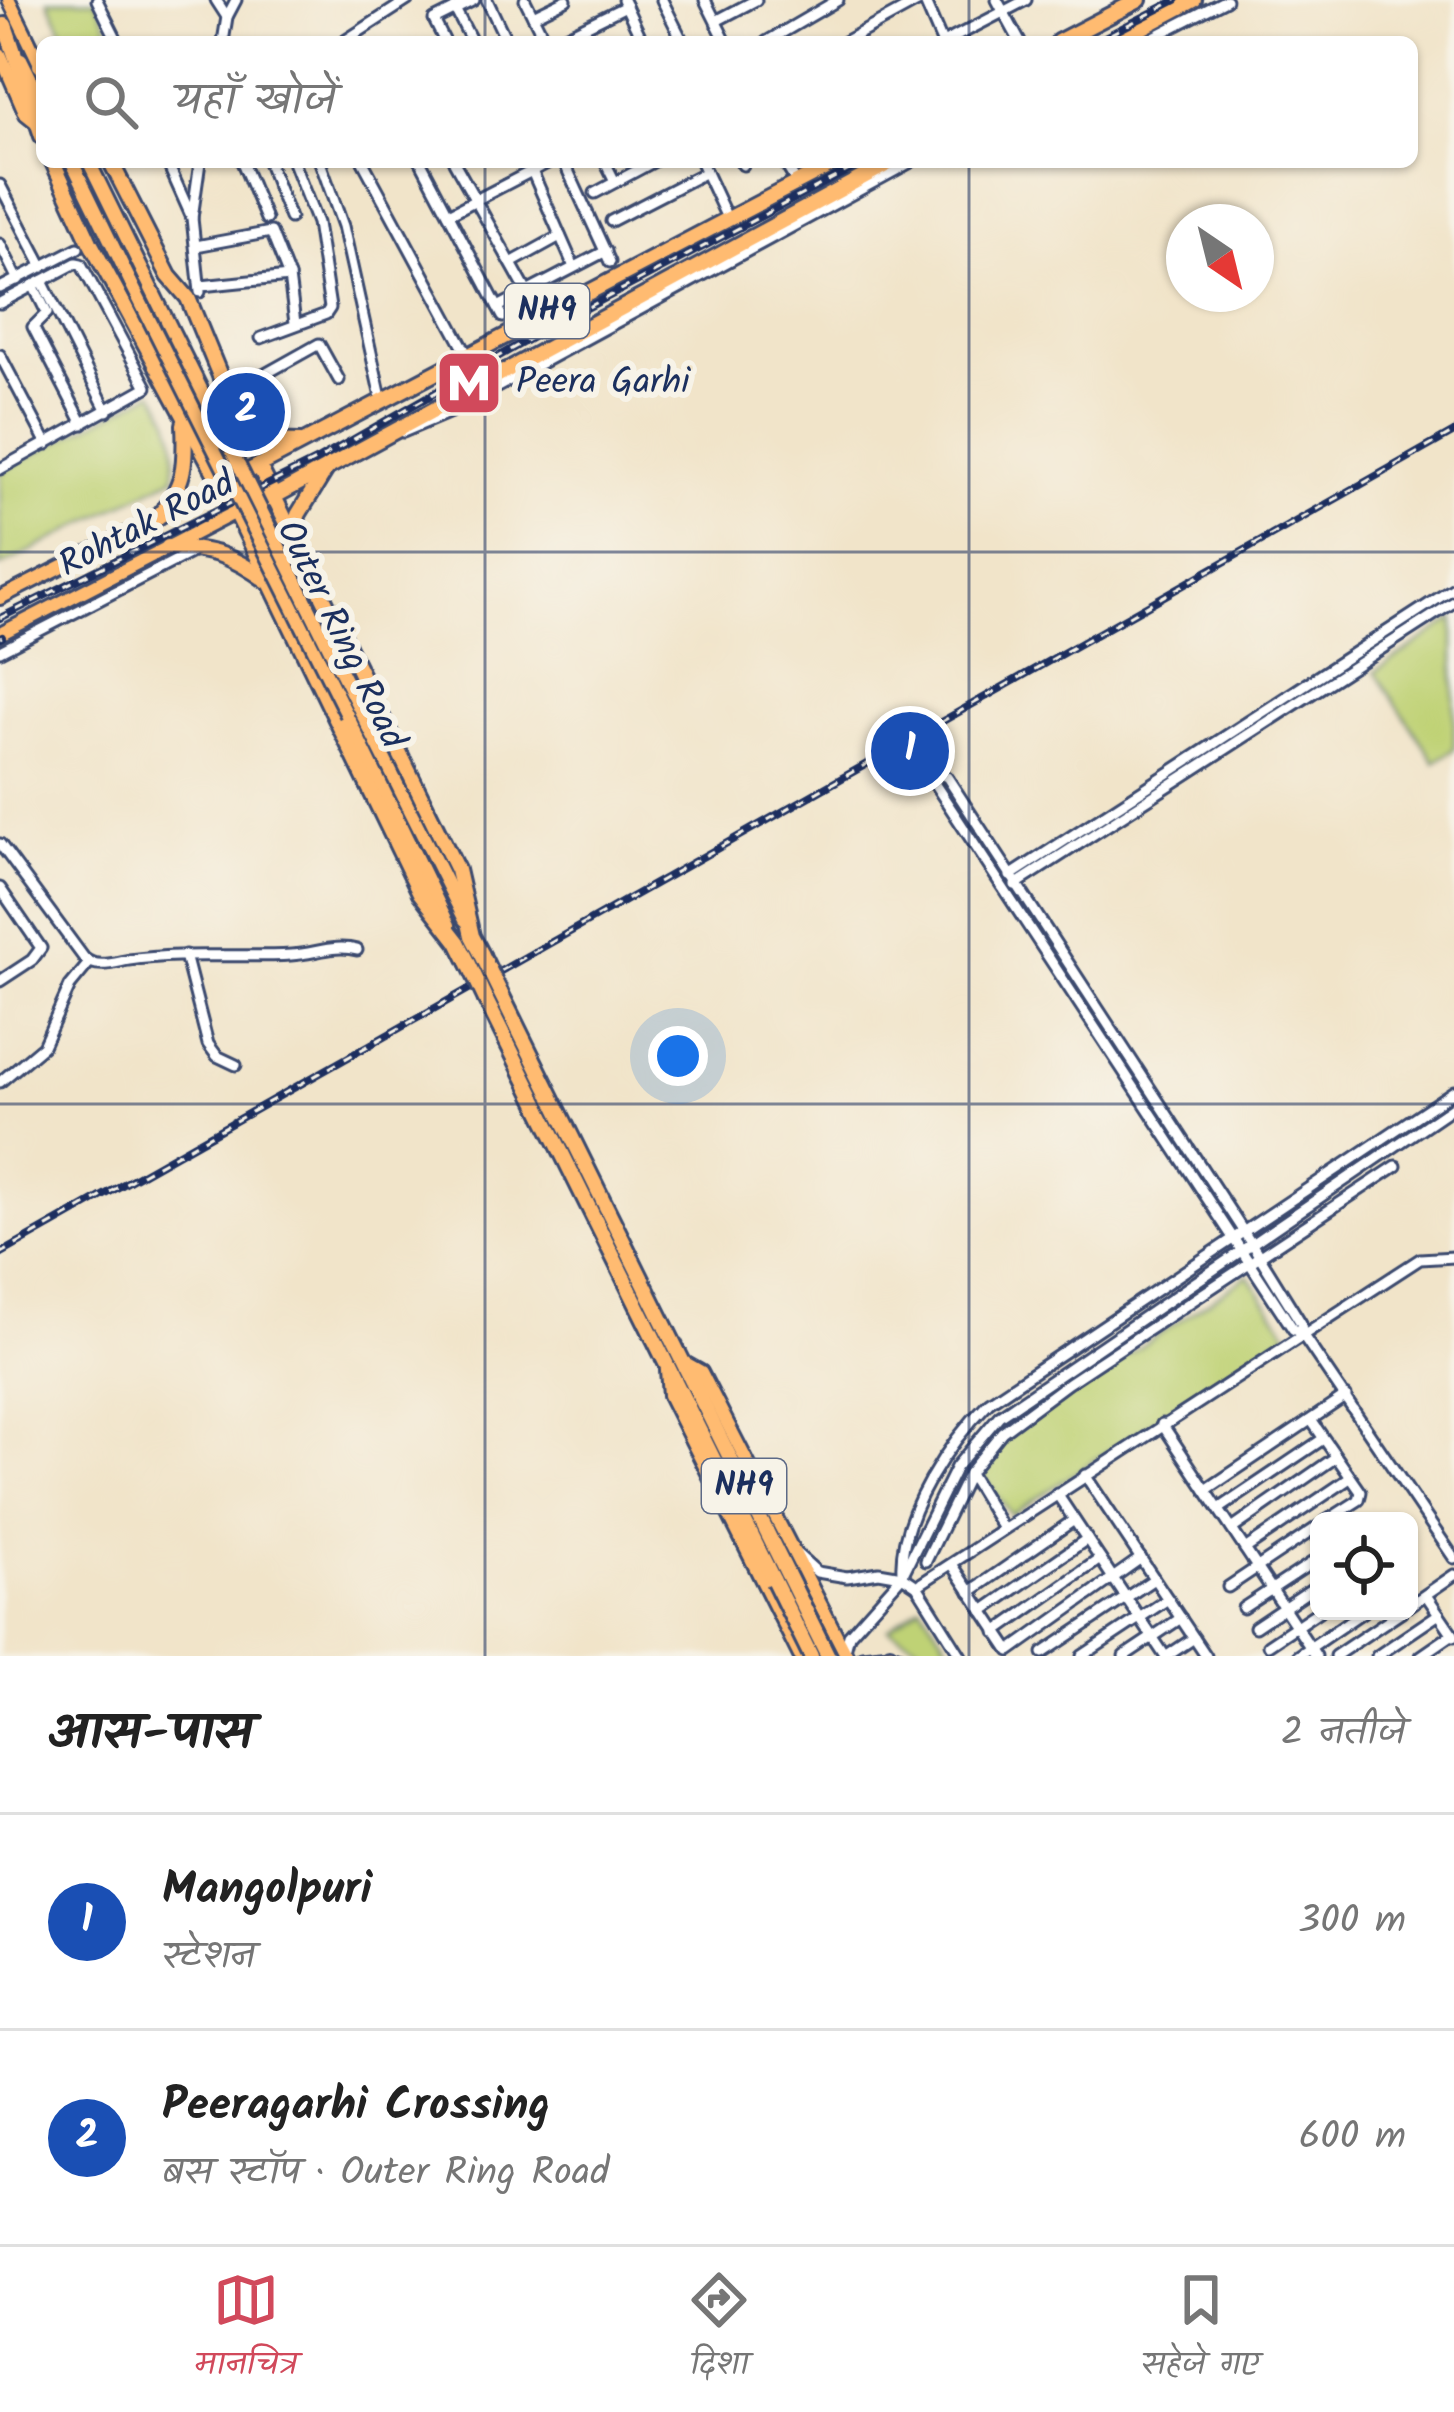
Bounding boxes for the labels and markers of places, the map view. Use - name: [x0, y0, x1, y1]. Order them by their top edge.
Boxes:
- metro station icon: Peera Garhi: [434, 348, 504, 418]
- place label: Peera Garhi: [516, 355, 691, 412]
- pin: 2: [207, 367, 285, 457]
- pin: 1: [871, 706, 949, 796]

